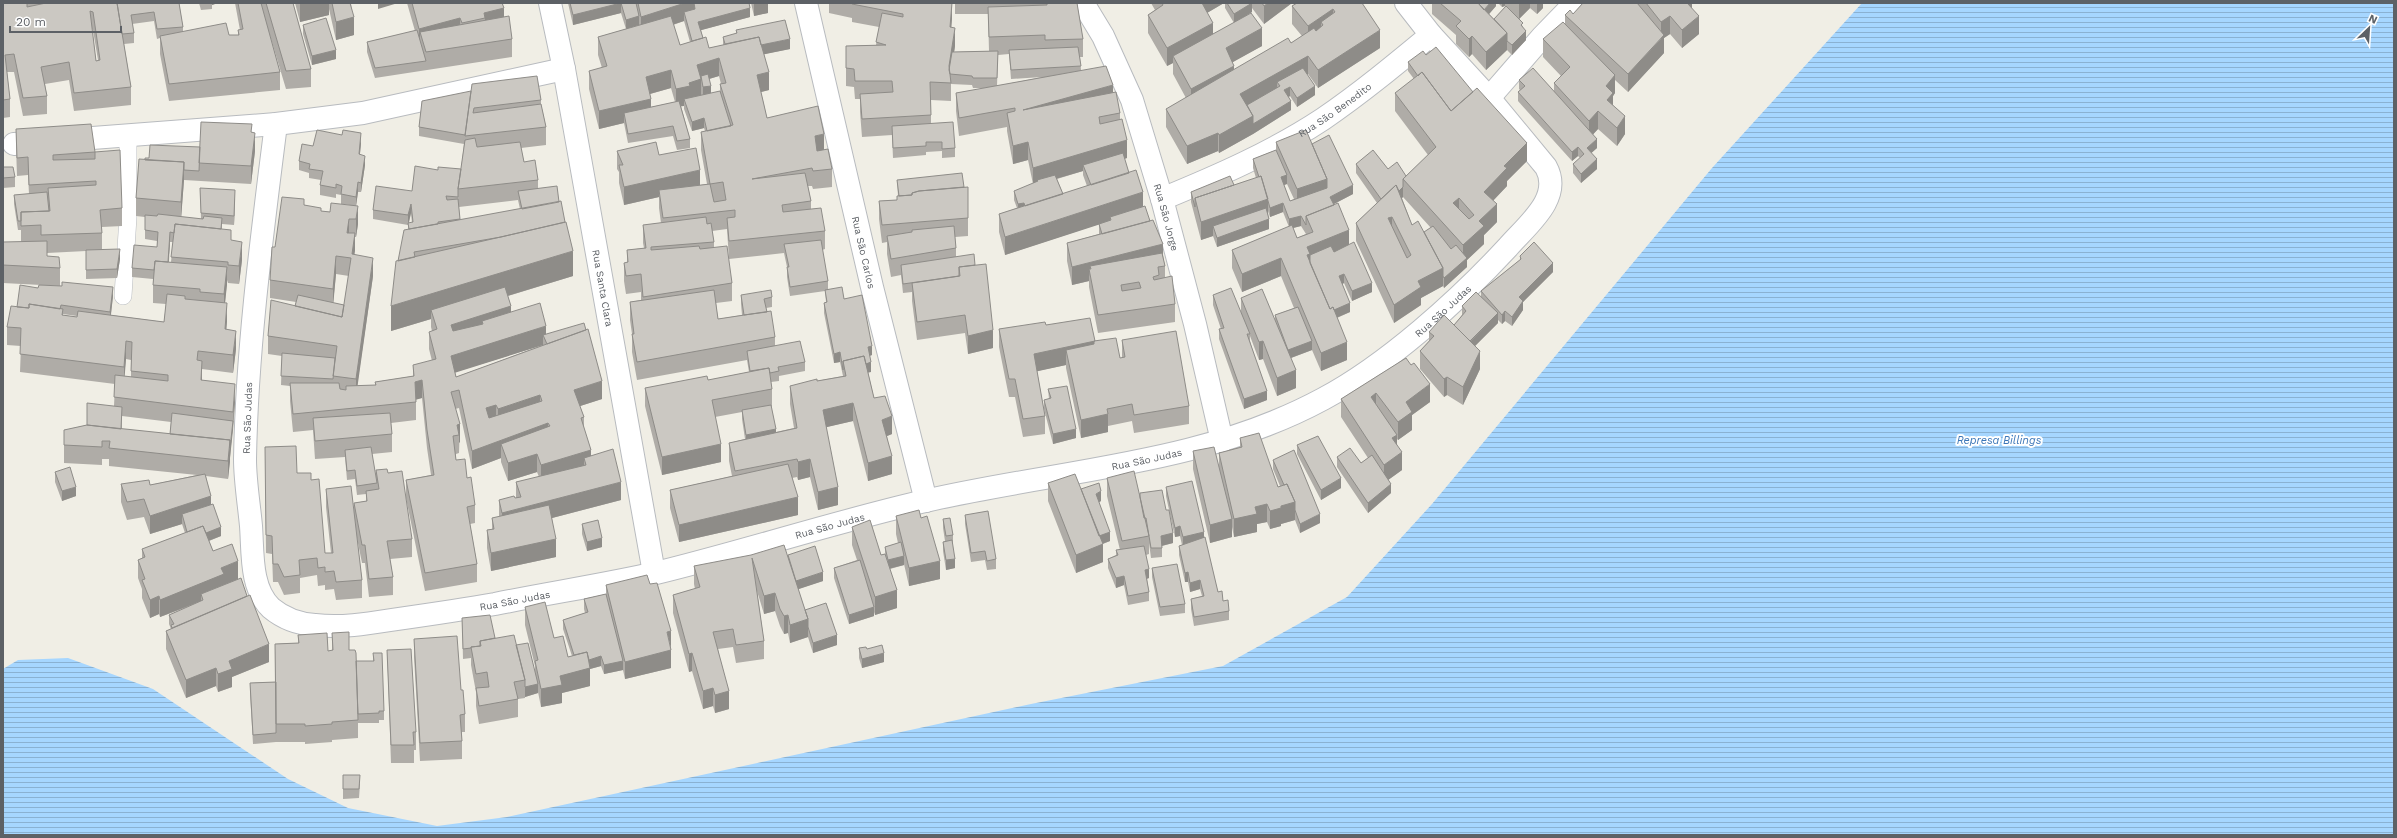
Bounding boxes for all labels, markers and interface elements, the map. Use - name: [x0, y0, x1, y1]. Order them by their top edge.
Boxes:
- scale bar: [10, 8, 121, 34]
- north arrow: [2349, 8, 2389, 48]
- text: N: [2367, 12, 2379, 27]
- text: 20 m: [16, 15, 46, 29]
- street label: Rua São Benedito: [1296, 81, 1374, 139]
- street label: Rua São Jorge: [1152, 182, 1181, 252]
- street label: Rua São Carlos: [850, 215, 877, 290]
- street label: Rua Santa Clara: [590, 249, 615, 328]
- street label: Rua São Judas: [1413, 283, 1473, 339]
- street label: Rua São Judas: [241, 382, 254, 454]
- water label: Represa Billings: [1957, 434, 2042, 447]
- street label: Rua São Judas: [1111, 446, 1183, 472]
- street label: Rua São Judas: [794, 511, 866, 541]
- street label: Rua São Judas: [479, 589, 551, 613]

